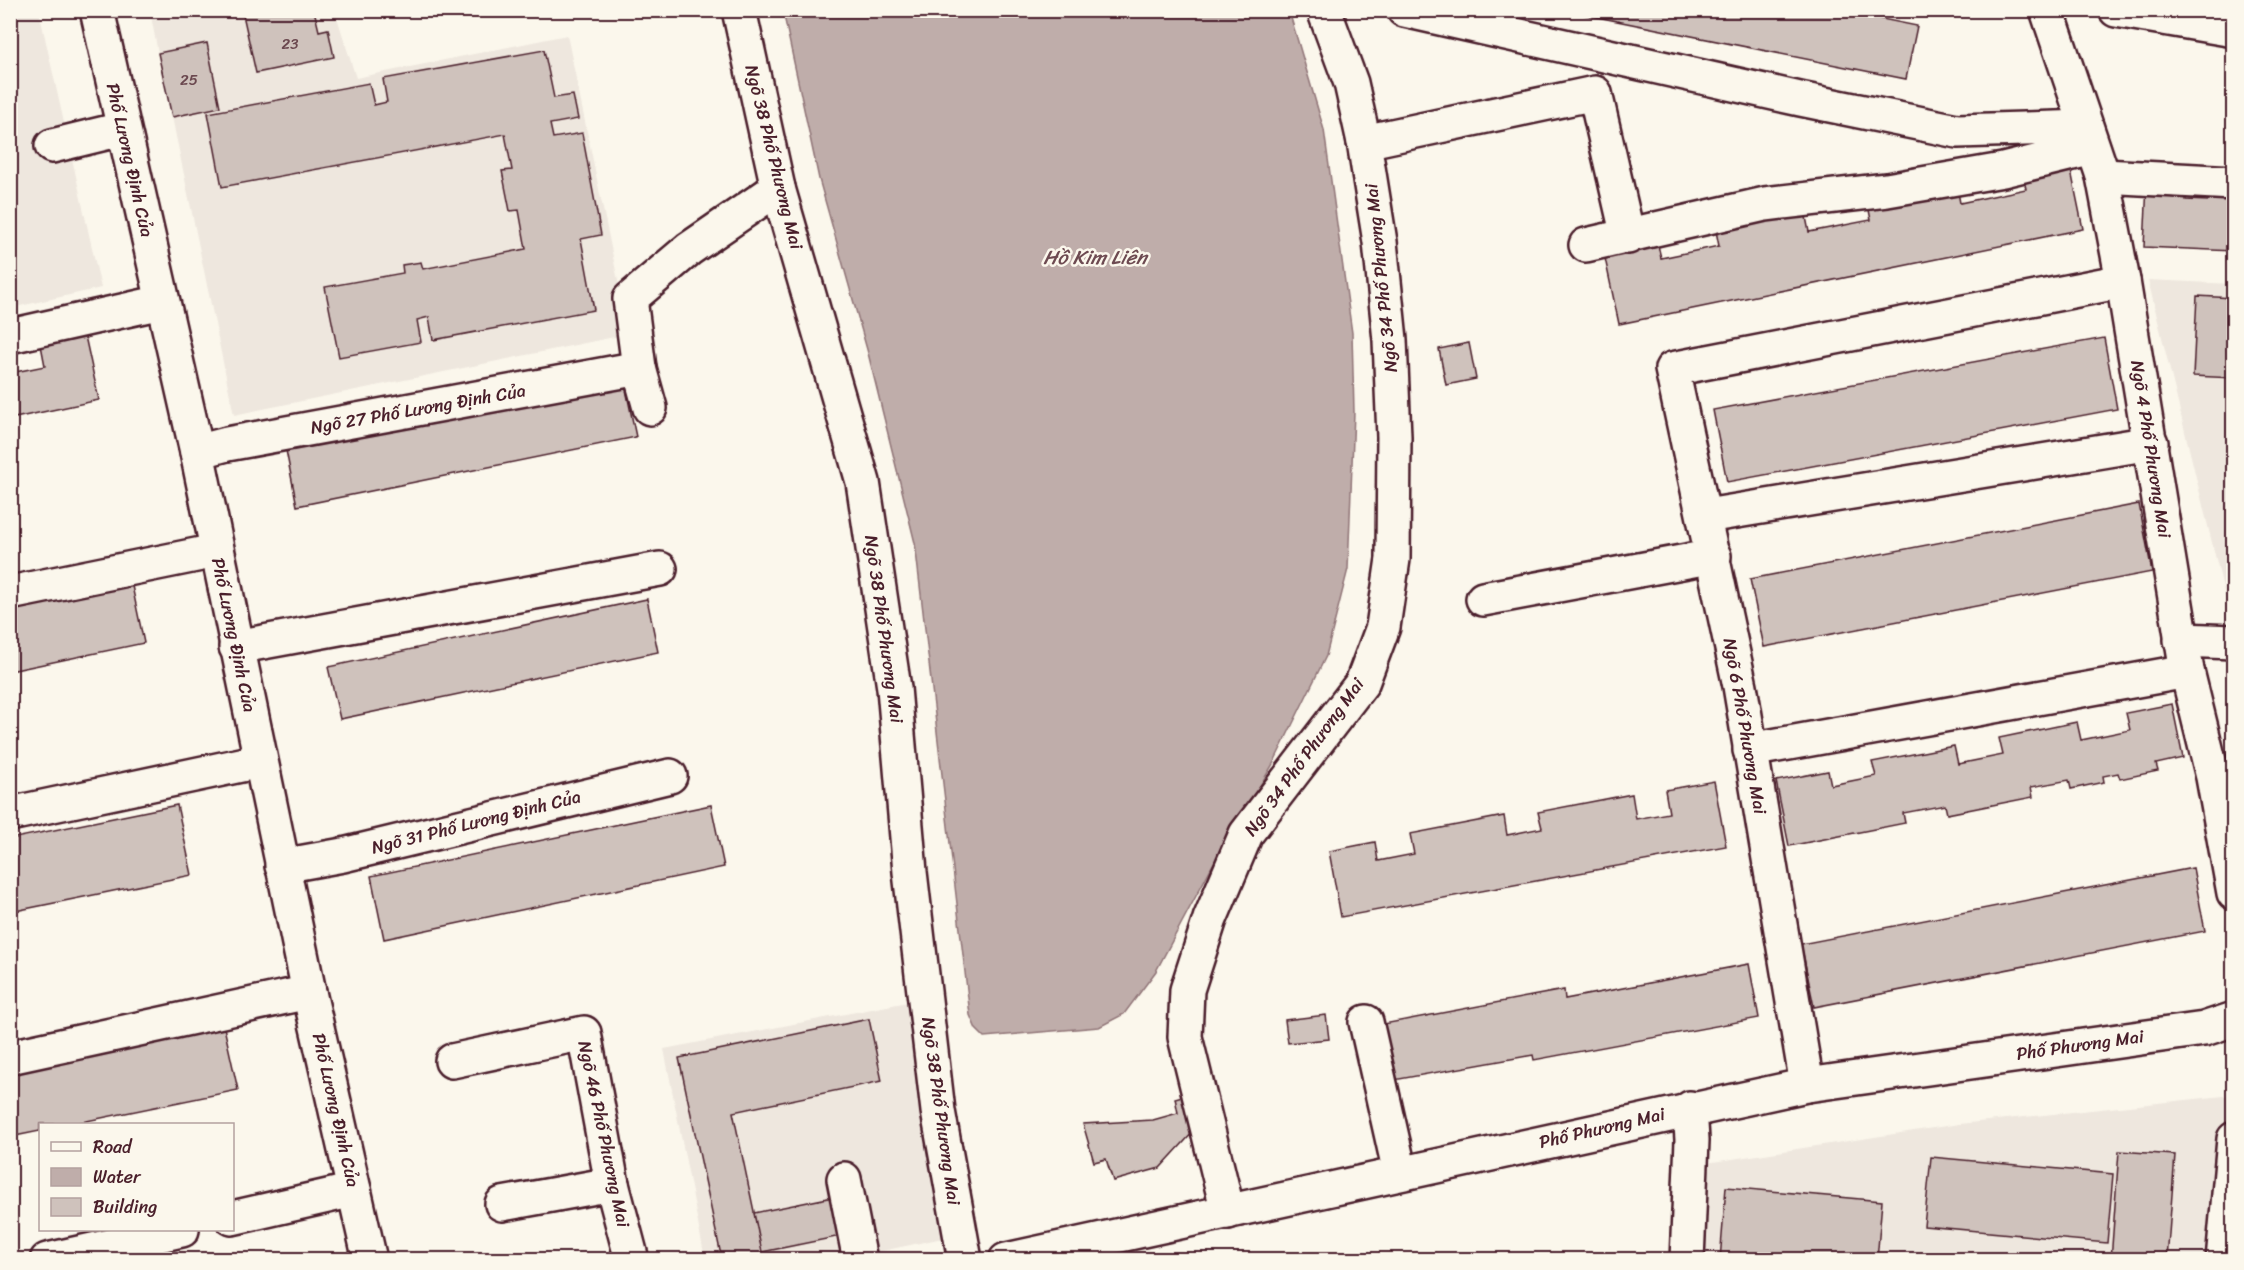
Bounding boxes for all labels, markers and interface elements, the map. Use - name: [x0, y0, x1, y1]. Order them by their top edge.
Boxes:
- house number: 23: [282, 31, 298, 57]
- street label: Ngõ 38 Phố Phương Mai: [736, 61, 813, 254]
- house number: 25: [180, 67, 198, 93]
- street label: Phố Lương Định Của: [97, 80, 163, 240]
- street label: Ngõ 34 Phố Phương Mai: [1355, 181, 1407, 374]
- water label: Hồ Kim Liên: [1043, 240, 1149, 275]
- street label: Ngõ 4 Phố Phương Mai: [2121, 358, 2181, 541]
- street label: Ngõ 27 Phố Lương Định Của: [308, 374, 528, 444]
- street label: Ngõ 38 Phố Phương Mai: [855, 533, 913, 726]
- street label: Phố Lương Định Của: [202, 555, 266, 715]
- street label: Ngõ 6 Phố Phương Mai: [1714, 635, 1776, 818]
- street label: Ngõ 34 Phố Phương Mai: [1235, 670, 1373, 843]
- street label: Ngõ 31 Phố Lương Định Của: [368, 780, 584, 864]
- street label: Ngõ 38 Phố Phương Mai: [912, 1015, 970, 1208]
- street label: Phố Phương Mai: [2014, 1020, 2147, 1070]
- street label: Phố Lương Định Của: [303, 1030, 369, 1190]
- street label: Ngõ 46 Phố Phương Mai: [569, 1038, 640, 1231]
- street label: Phố Phương Mai: [1536, 1098, 1669, 1158]
- legend: [39, 1123, 234, 1231]
- text: Road: [93, 1131, 133, 1163]
- text: Water: [93, 1161, 142, 1193]
- text: Building: [93, 1191, 157, 1223]

